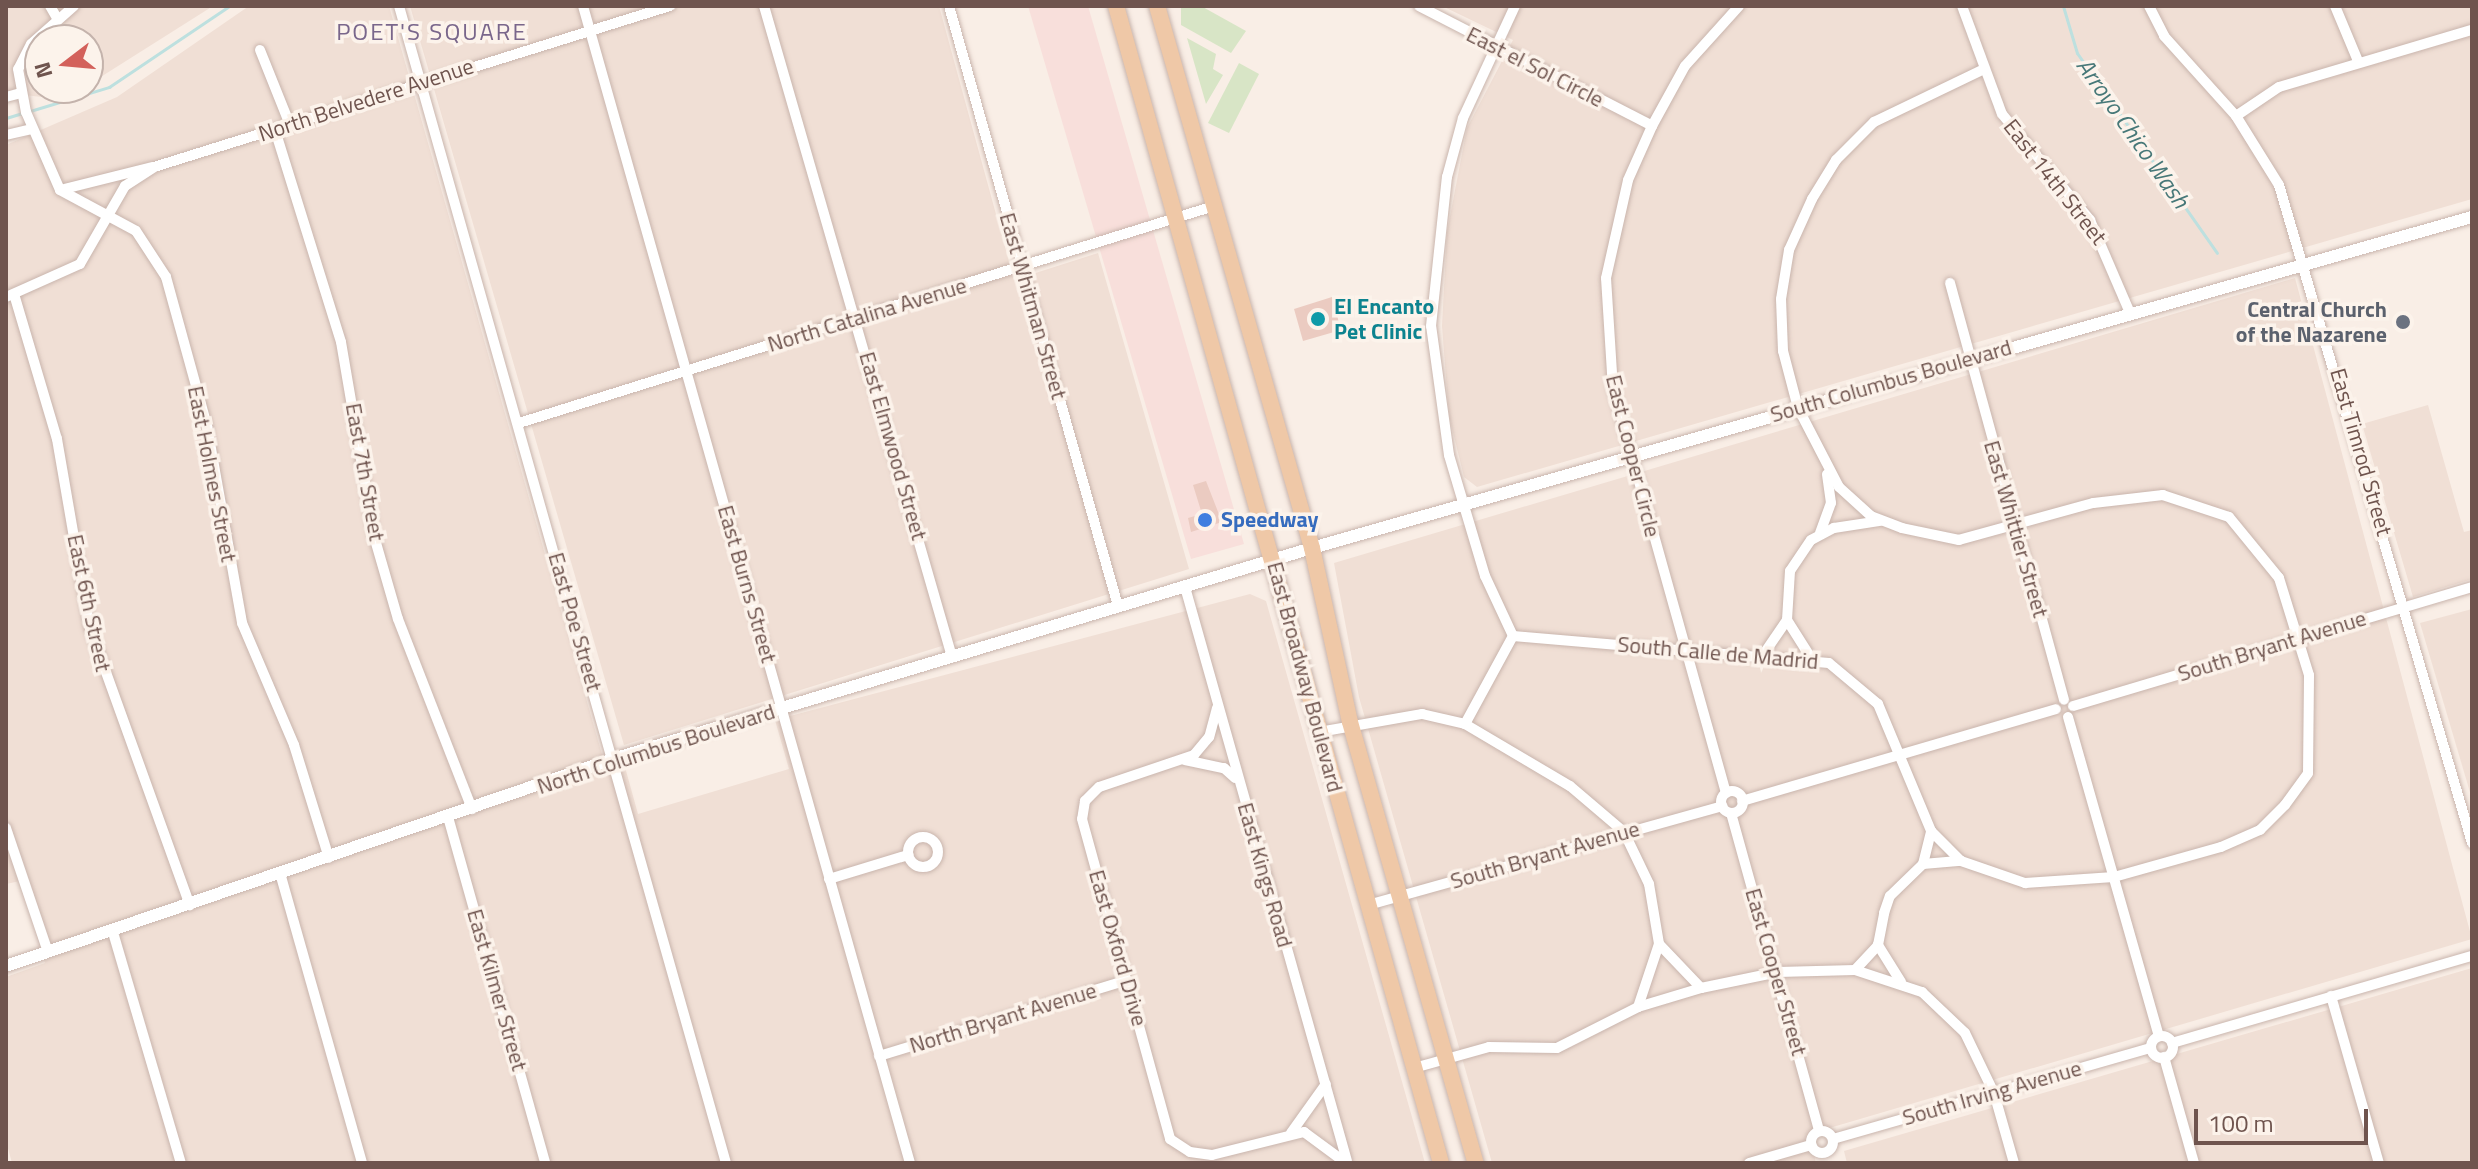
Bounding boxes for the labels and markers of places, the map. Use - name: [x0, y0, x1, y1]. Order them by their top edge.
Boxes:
- place label: El Encanto Pet Clinic: [1334, 293, 1434, 344]
- place label: Central Church of the Nazarene: [2236, 296, 2387, 348]
- marker: El Encanto Pet Clinic: [1309, 310, 1327, 328]
- marker: Central Church of the Nazarene: [2394, 313, 2412, 331]
- place label: Speedway: [1221, 507, 1319, 533]
- marker: Speedway: [1196, 511, 1214, 529]

